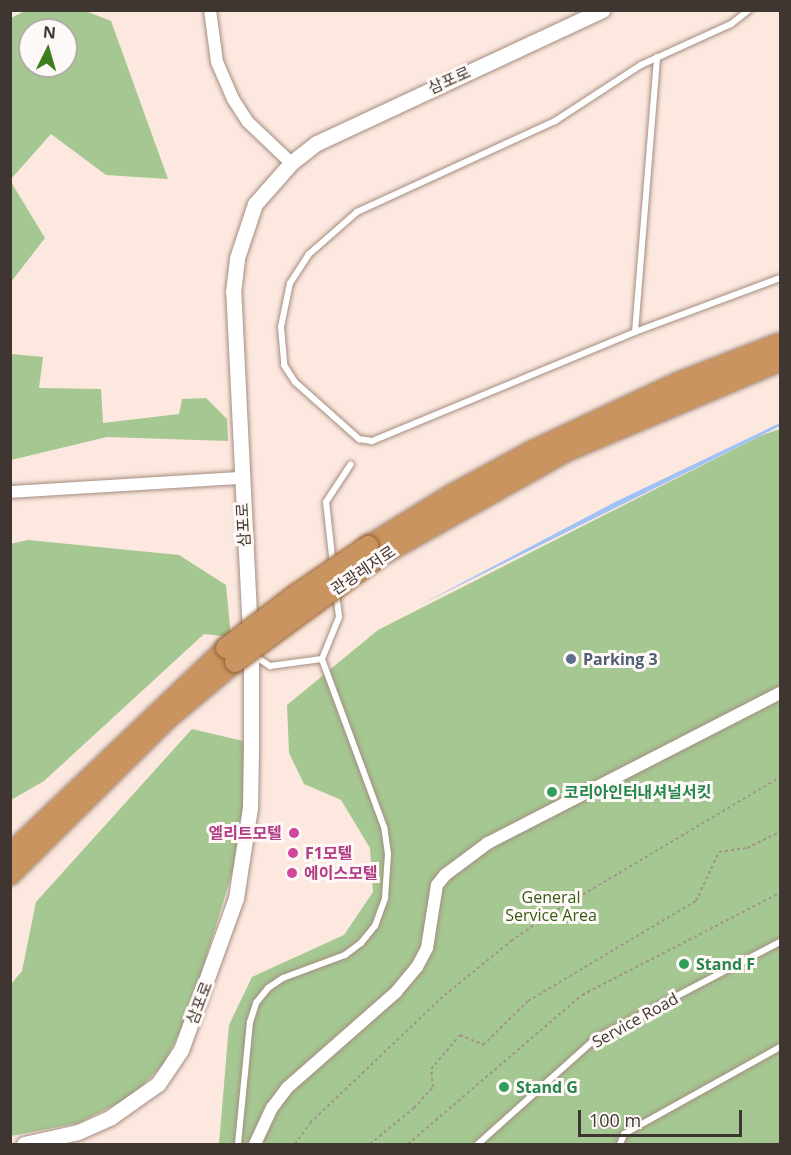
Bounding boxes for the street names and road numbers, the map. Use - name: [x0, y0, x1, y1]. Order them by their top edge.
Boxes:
- street label: 삼포로: [425, 62, 473, 98]
- street label: 삼포로: [232, 502, 254, 548]
- street label: 관광레저로: [327, 541, 399, 599]
- street label: 삼포로: [182, 979, 216, 1027]
- street label: Service Road: [589, 988, 681, 1052]

